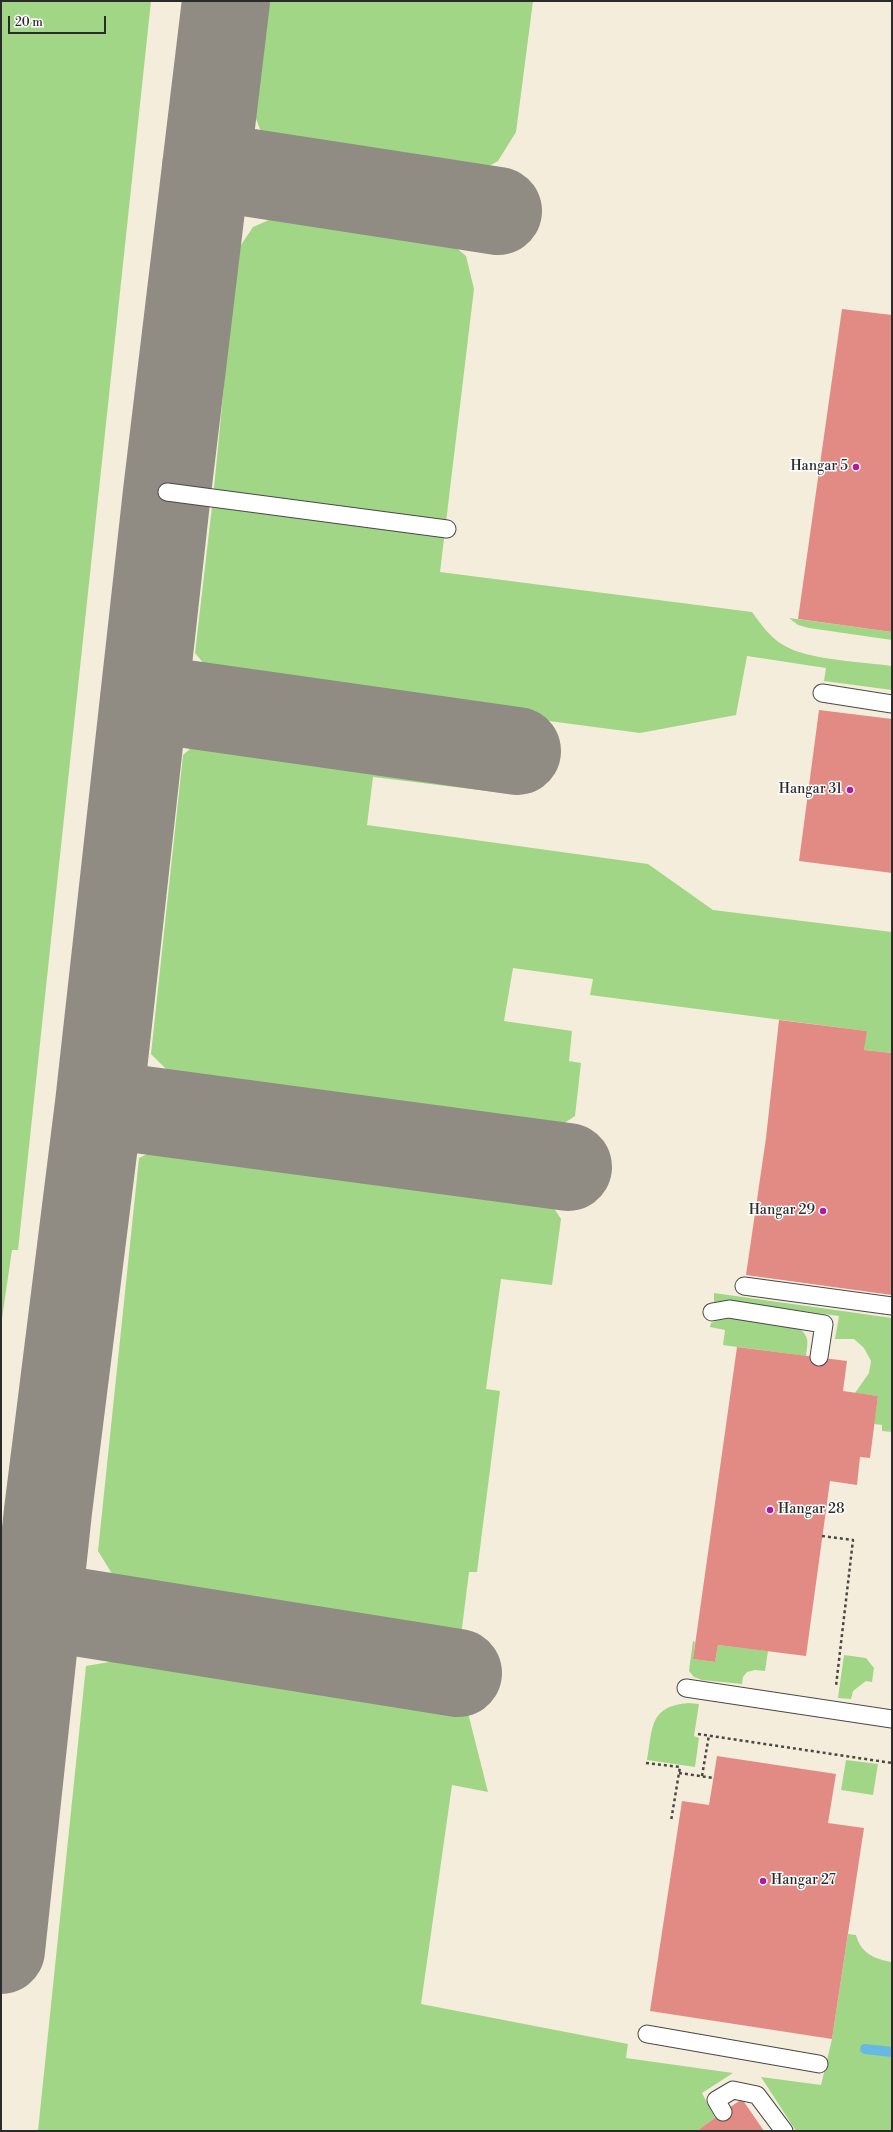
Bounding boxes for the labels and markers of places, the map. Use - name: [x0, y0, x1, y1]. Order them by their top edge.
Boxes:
- place label: Hangar 5: [790, 459, 848, 475]
- marker: Hangar 5: [851, 462, 861, 472]
- place label: Hangar 31: [779, 782, 842, 798]
- marker: Hangar 31: [845, 785, 855, 795]
- place label: Hangar 29: [749, 1203, 815, 1219]
- marker: Hangar 29: [818, 1206, 828, 1216]
- place label: Hangar 28: [778, 1502, 844, 1518]
- marker: Hangar 28: [765, 1505, 775, 1515]
- place label: Hangar 27: [771, 1873, 836, 1889]
- marker: Hangar 27: [758, 1876, 768, 1886]

